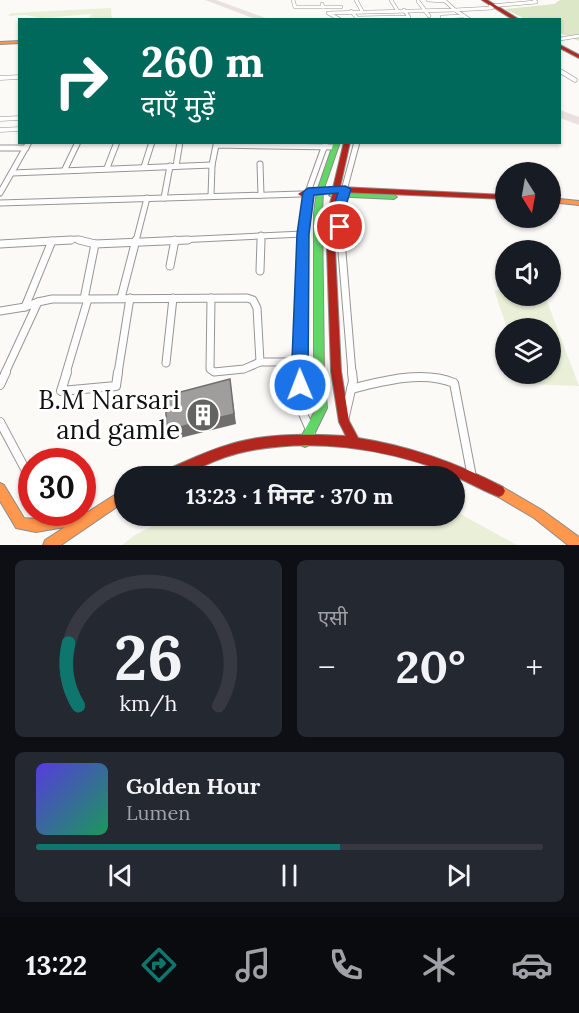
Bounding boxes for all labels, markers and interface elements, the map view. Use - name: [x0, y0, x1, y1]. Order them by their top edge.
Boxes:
- text: 260 m: [141, 35, 264, 89]
- icon: right: [42, 42, 120, 120]
- text: दाएँ मुड़ें: [141, 88, 215, 122]
- north arrow: [495, 162, 561, 228]
- map controls: [495, 162, 561, 384]
- pin: [314, 201, 365, 252]
- icon: arrive: [323, 210, 356, 243]
- button: sound: [495, 240, 561, 306]
- button: layers: [495, 318, 561, 384]
- position arrow: [268, 353, 332, 417]
- place label: B.M Narsari and gamle: [38, 383, 180, 446]
- building icon: B.M Narsari and gamle: [185, 397, 221, 433]
- speed limit sign: 30: [18, 448, 96, 526]
- text: 13:23 · 1 मिनट · 370 m: [186, 482, 393, 510]
- text: एसी: [318, 605, 348, 630]
- text: 26: [114, 617, 183, 697]
- text: 20°: [396, 638, 465, 695]
- text: −: [318, 646, 336, 688]
- text: +: [525, 646, 543, 688]
- text: km/h: [120, 689, 178, 717]
- text: Golden Hour: [126, 772, 260, 800]
- text: Lumen: [126, 800, 190, 825]
- icon: previous: [104, 859, 137, 892]
- icon: pause: [273, 859, 306, 892]
- icon: next: [442, 859, 475, 892]
- icon: directions: [138, 944, 180, 986]
- icon: music: [232, 944, 274, 986]
- icon: phone: [325, 944, 367, 986]
- icon: climate: [418, 944, 460, 986]
- icon: car: [511, 944, 553, 986]
- text: 13:22: [26, 948, 87, 982]

